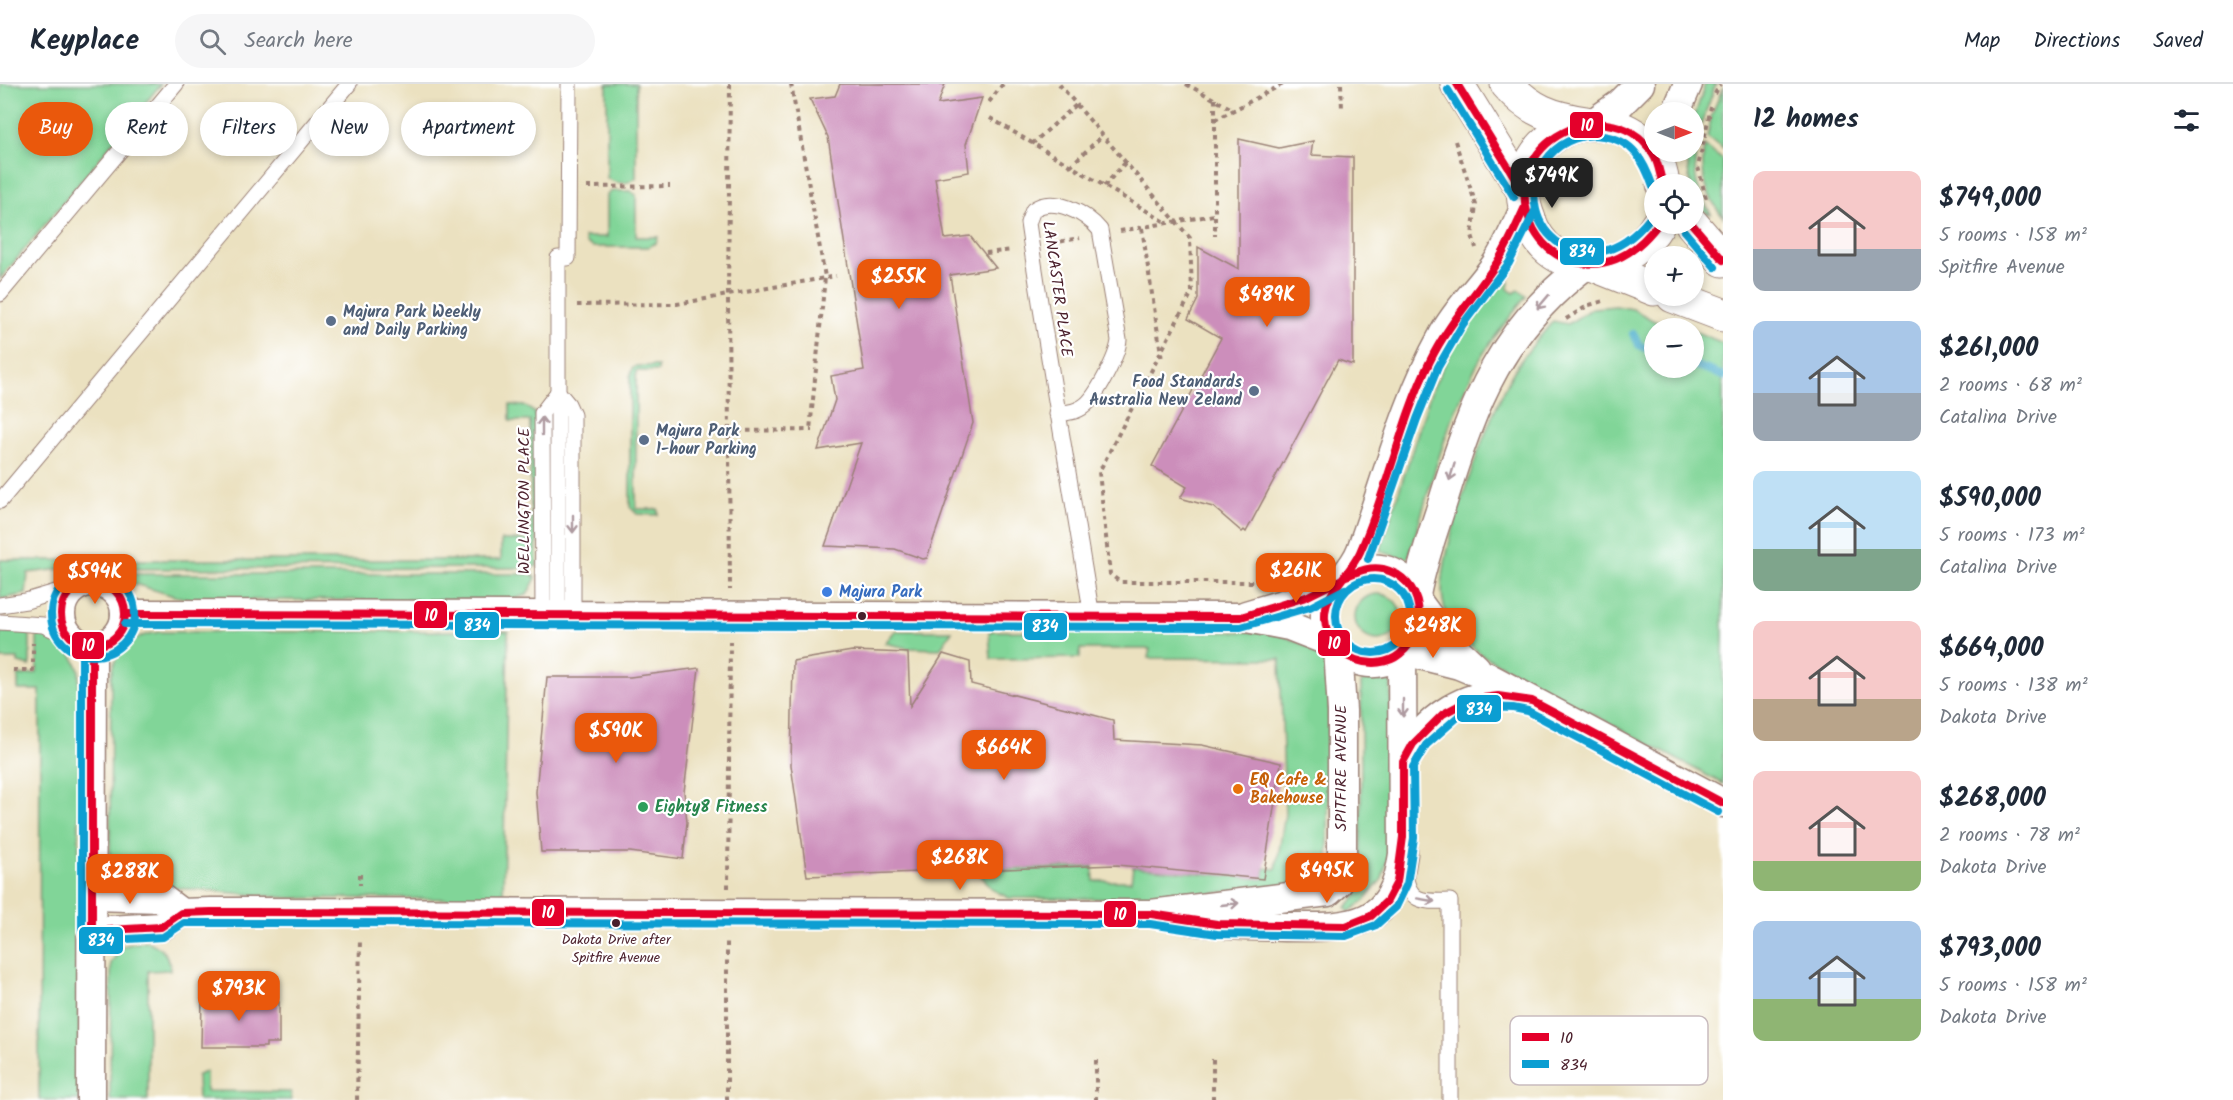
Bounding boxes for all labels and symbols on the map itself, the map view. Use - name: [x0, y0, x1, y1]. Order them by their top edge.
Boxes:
- north arrow: [1644, 102, 1704, 162]
- line badge: 10: [1569, 111, 1604, 139]
- text: 10: [1580, 114, 1594, 139]
- pin: $749K: [1510, 158, 1594, 209]
- street label: LANCASTER PLACE: [1035, 219, 1079, 359]
- line badge: 834: [1559, 237, 1605, 266]
- text: 834: [1569, 240, 1596, 265]
- pin: $255K: [857, 259, 941, 310]
- pin: $489K: [1225, 277, 1309, 328]
- one-way arrow: [1536, 294, 1550, 309]
- place label: Majura Park Weekly and Daily Parking: [343, 300, 481, 343]
- marker: Majura Park Weekly and Daily Parking: [324, 314, 338, 328]
- place label: Food Standards Australia New Zeland: [1089, 370, 1243, 413]
- marker: Food Standards Australia New Zeland: [1247, 384, 1261, 398]
- one-way arrow: [536, 416, 548, 436]
- place label: Majura Park 1-hour Parking: [656, 419, 757, 462]
- street label: WELLINGTON PLACE: [512, 427, 537, 574]
- marker: Majura Park 1-hour Parking: [637, 433, 651, 447]
- one-way arrow: [1446, 462, 1457, 481]
- one-way arrow: [567, 513, 579, 533]
- pin: $261K: [1254, 553, 1338, 604]
- pin: $594K: [53, 554, 137, 605]
- place label: Majura Park: [839, 580, 923, 605]
- marker: Majura Park: [820, 585, 834, 599]
- line badge: 10: [413, 600, 448, 629]
- text: 10: [424, 604, 438, 629]
- pin: $248K: [1391, 608, 1475, 659]
- unlabelled marker: [856, 610, 868, 622]
- line badge: 834: [454, 611, 500, 639]
- line badge: 834: [1023, 612, 1068, 641]
- text: 834: [464, 614, 491, 639]
- text: 834: [1032, 615, 1059, 640]
- line badge: 10: [1317, 629, 1351, 657]
- line badge: 10: [71, 631, 105, 660]
- text: 10: [1327, 632, 1341, 657]
- text: 10: [81, 634, 95, 659]
- line badge: 834: [1456, 694, 1502, 723]
- one-way arrow: [1397, 698, 1409, 718]
- text: 834: [1466, 698, 1493, 723]
- street label: SPITFIRE AVENUE: [1329, 704, 1354, 831]
- pin: $590K: [574, 713, 658, 764]
- pin: $664K: [962, 730, 1046, 781]
- place label: EQ Cafe & Bakehouse: [1250, 768, 1327, 811]
- marker: EQ Cafe & Bakehouse: [1231, 782, 1245, 796]
- place label: Eighty8 Fitness: [655, 795, 768, 820]
- marker: Eighty8 Fitness: [636, 800, 650, 814]
- pin: $268K: [918, 840, 1002, 891]
- pin: $495K: [1285, 853, 1369, 904]
- pin: $288K: [88, 854, 172, 905]
- one-way arrow: [1416, 895, 1436, 906]
- line badge: 10: [531, 898, 565, 927]
- one-way arrow: [1220, 898, 1240, 909]
- line badge: 10: [1103, 900, 1137, 928]
- text: 10: [541, 901, 555, 926]
- text: 10: [1113, 903, 1127, 928]
- marker: Dakota Drive after Spitfire Avenue: [610, 917, 622, 929]
- line badge: 834: [78, 926, 124, 955]
- text: 834: [88, 929, 115, 954]
- place label: Dakota Drive after Spitfire Avenue: [561, 929, 672, 969]
- pin: $793K: [197, 971, 281, 1022]
- legend: [1510, 1016, 1708, 1085]
- text: 10: [1560, 1026, 1573, 1051]
- text: 834: [1560, 1053, 1588, 1078]

